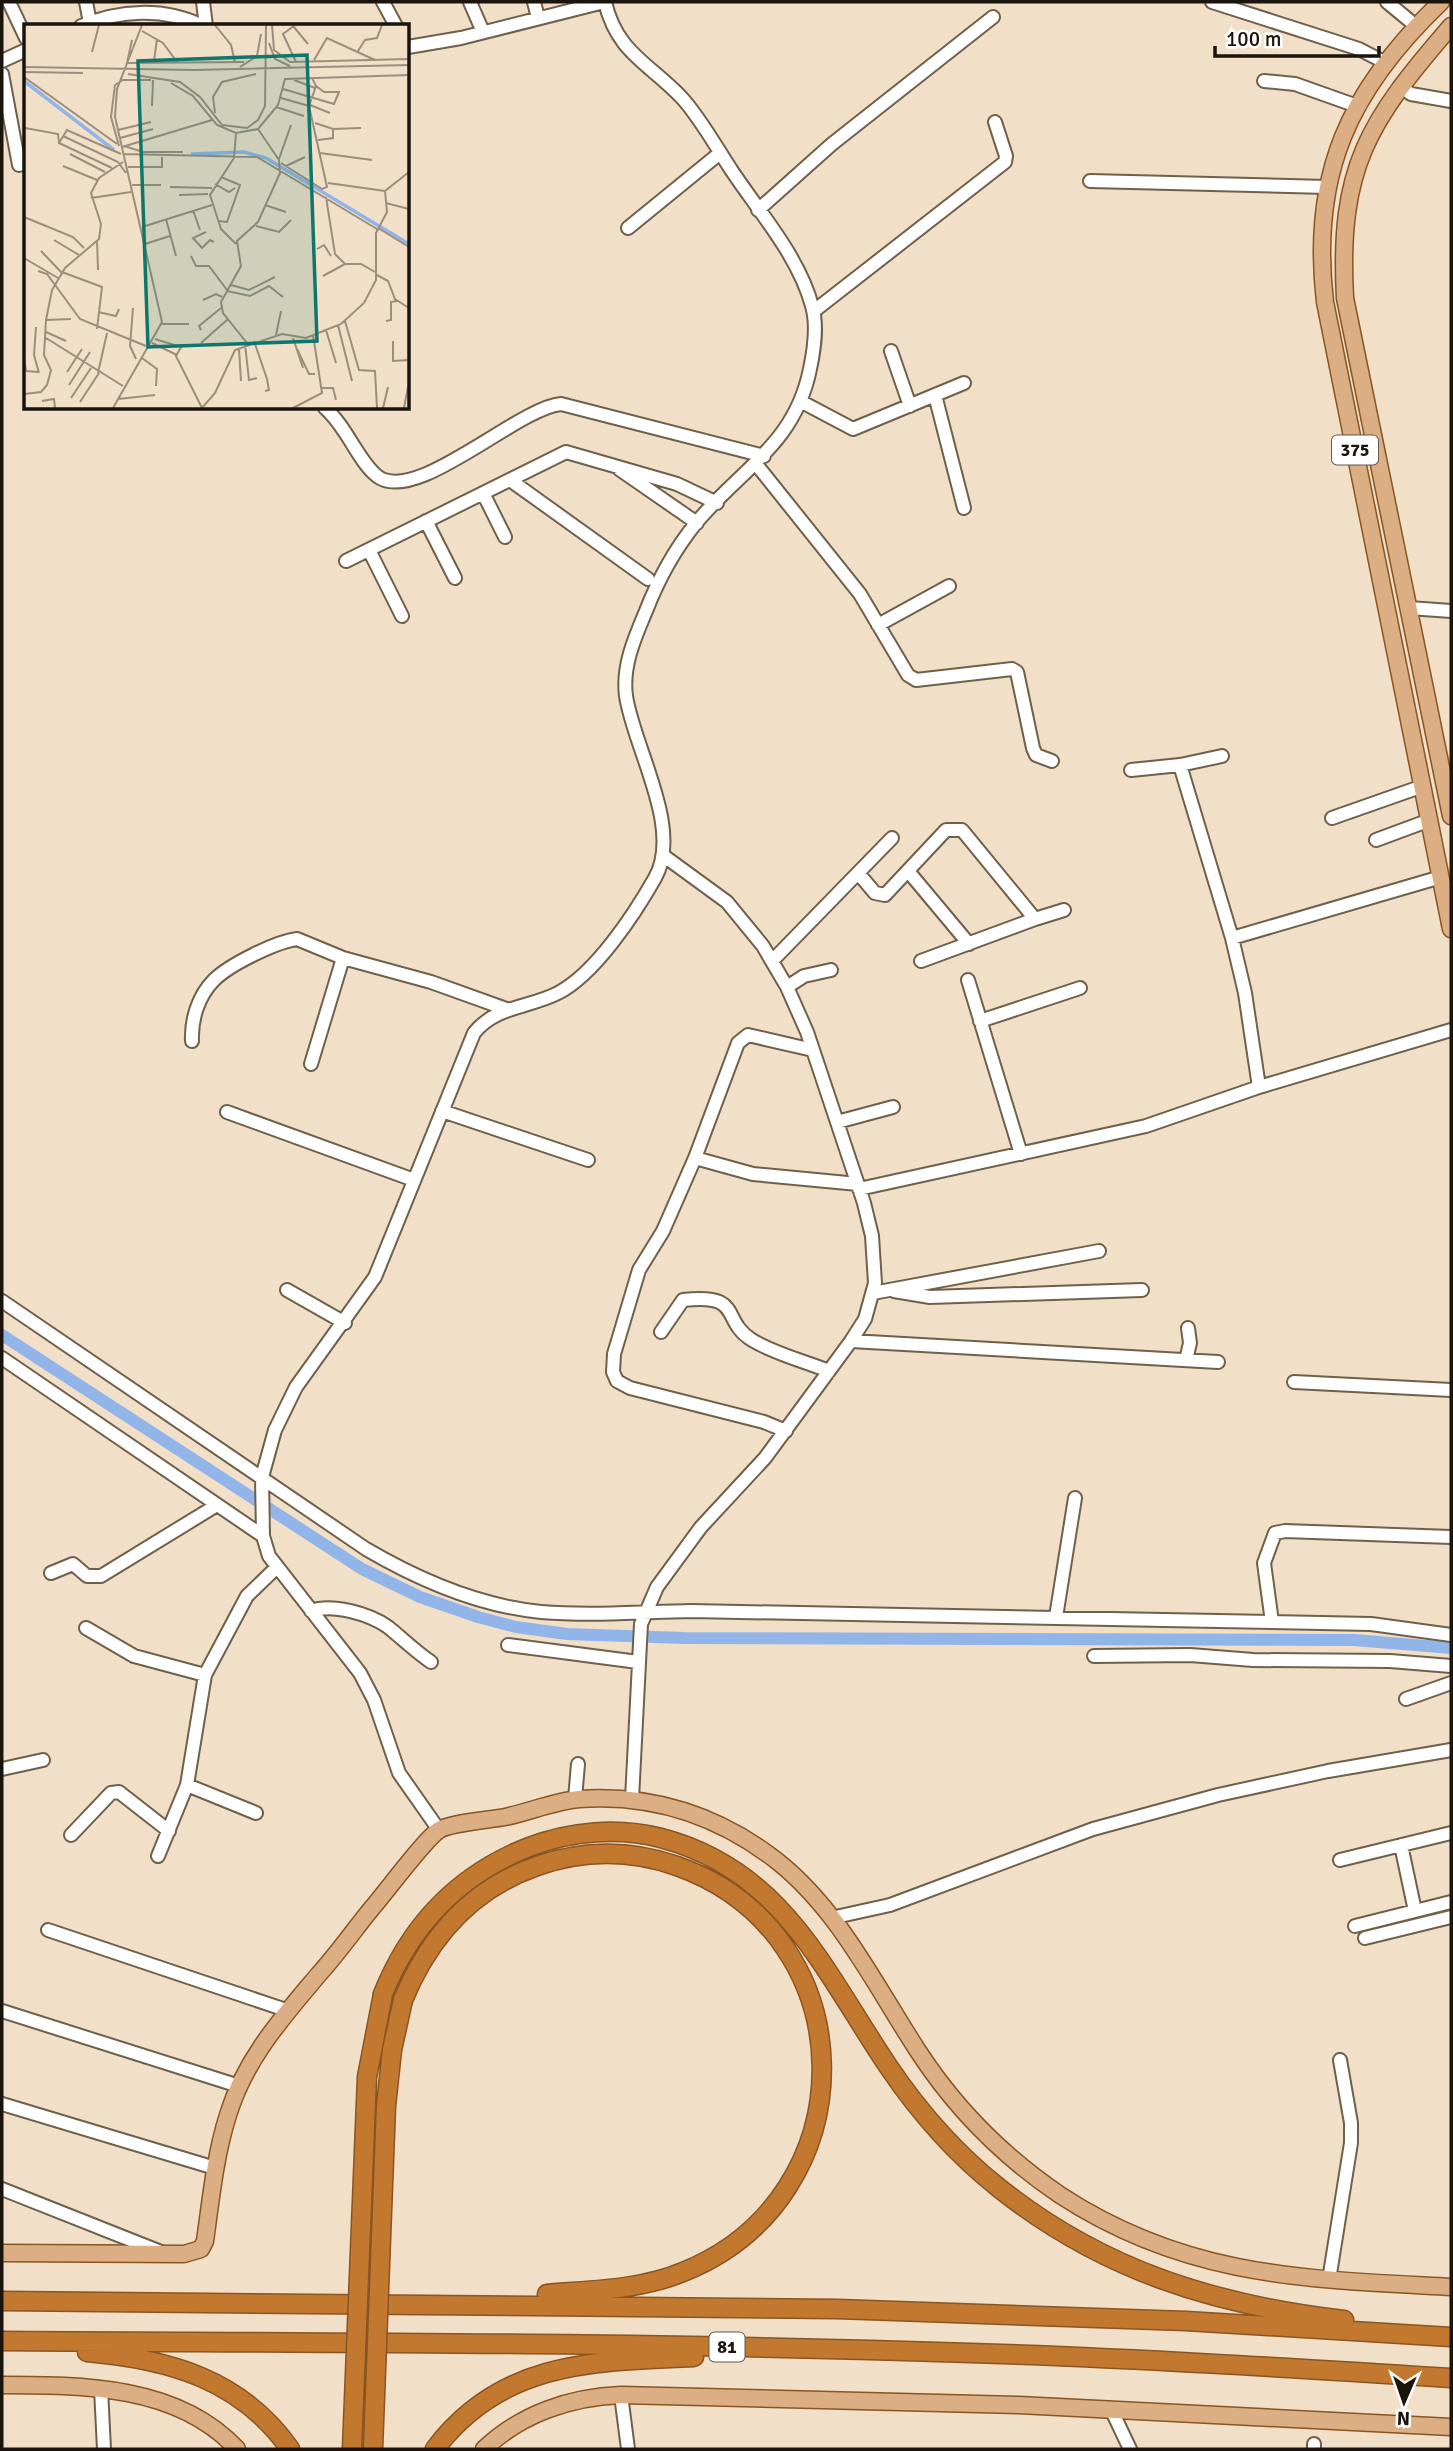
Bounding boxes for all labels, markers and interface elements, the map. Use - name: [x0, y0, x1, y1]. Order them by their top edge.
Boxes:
- scale bar: [1215, 14, 1380, 58]
- inset map: [24, 24, 410, 410]
- text: 100 m: [1226, 26, 1281, 52]
- road number: 375: [1332, 436, 1378, 464]
- road number: 81: [710, 2332, 744, 2362]
- north arrow: [1369, 2367, 1439, 2437]
- text: N: [1396, 2406, 1410, 2430]

